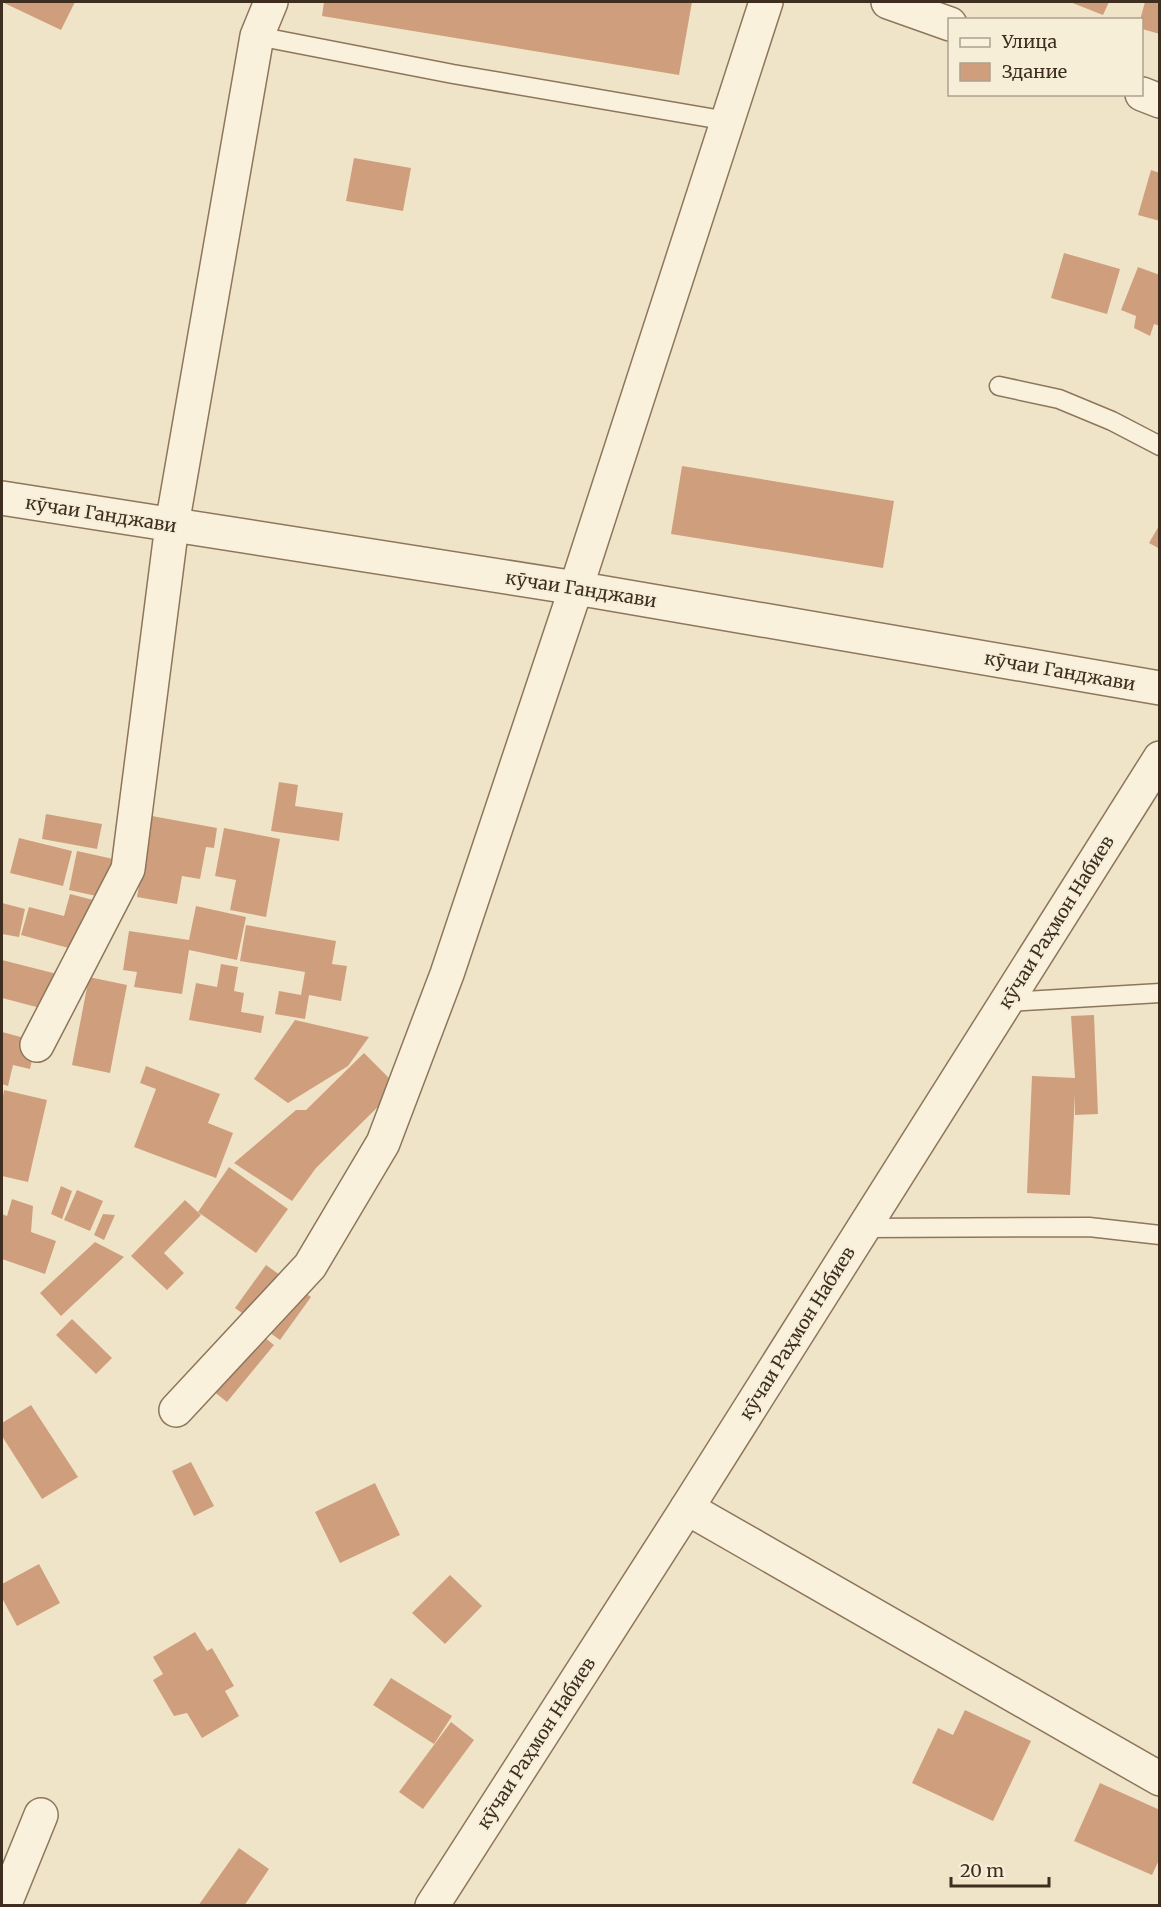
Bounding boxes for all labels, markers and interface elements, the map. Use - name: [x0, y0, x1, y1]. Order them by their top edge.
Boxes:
- legend: [948, 18, 1143, 96]
- text: Улица: [1001, 30, 1057, 53]
- text: Здание: [1002, 60, 1067, 83]
- street label: кӯчаи Ганджави: [24, 491, 178, 537]
- street label: кӯчаи Ганджави: [504, 566, 658, 612]
- street label: кӯчаи Ганджави: [983, 646, 1137, 696]
- street label: кӯчаи Раҳмон Набиев: [993, 831, 1119, 1013]
- street label: кӯчаи Раҳмон Набиев: [734, 1242, 860, 1424]
- street label: кӯчаи Раҳмон Набиев: [472, 1653, 600, 1833]
- scale bar: [951, 1850, 1048, 1888]
- text: 20 m: [960, 1859, 1004, 1882]

